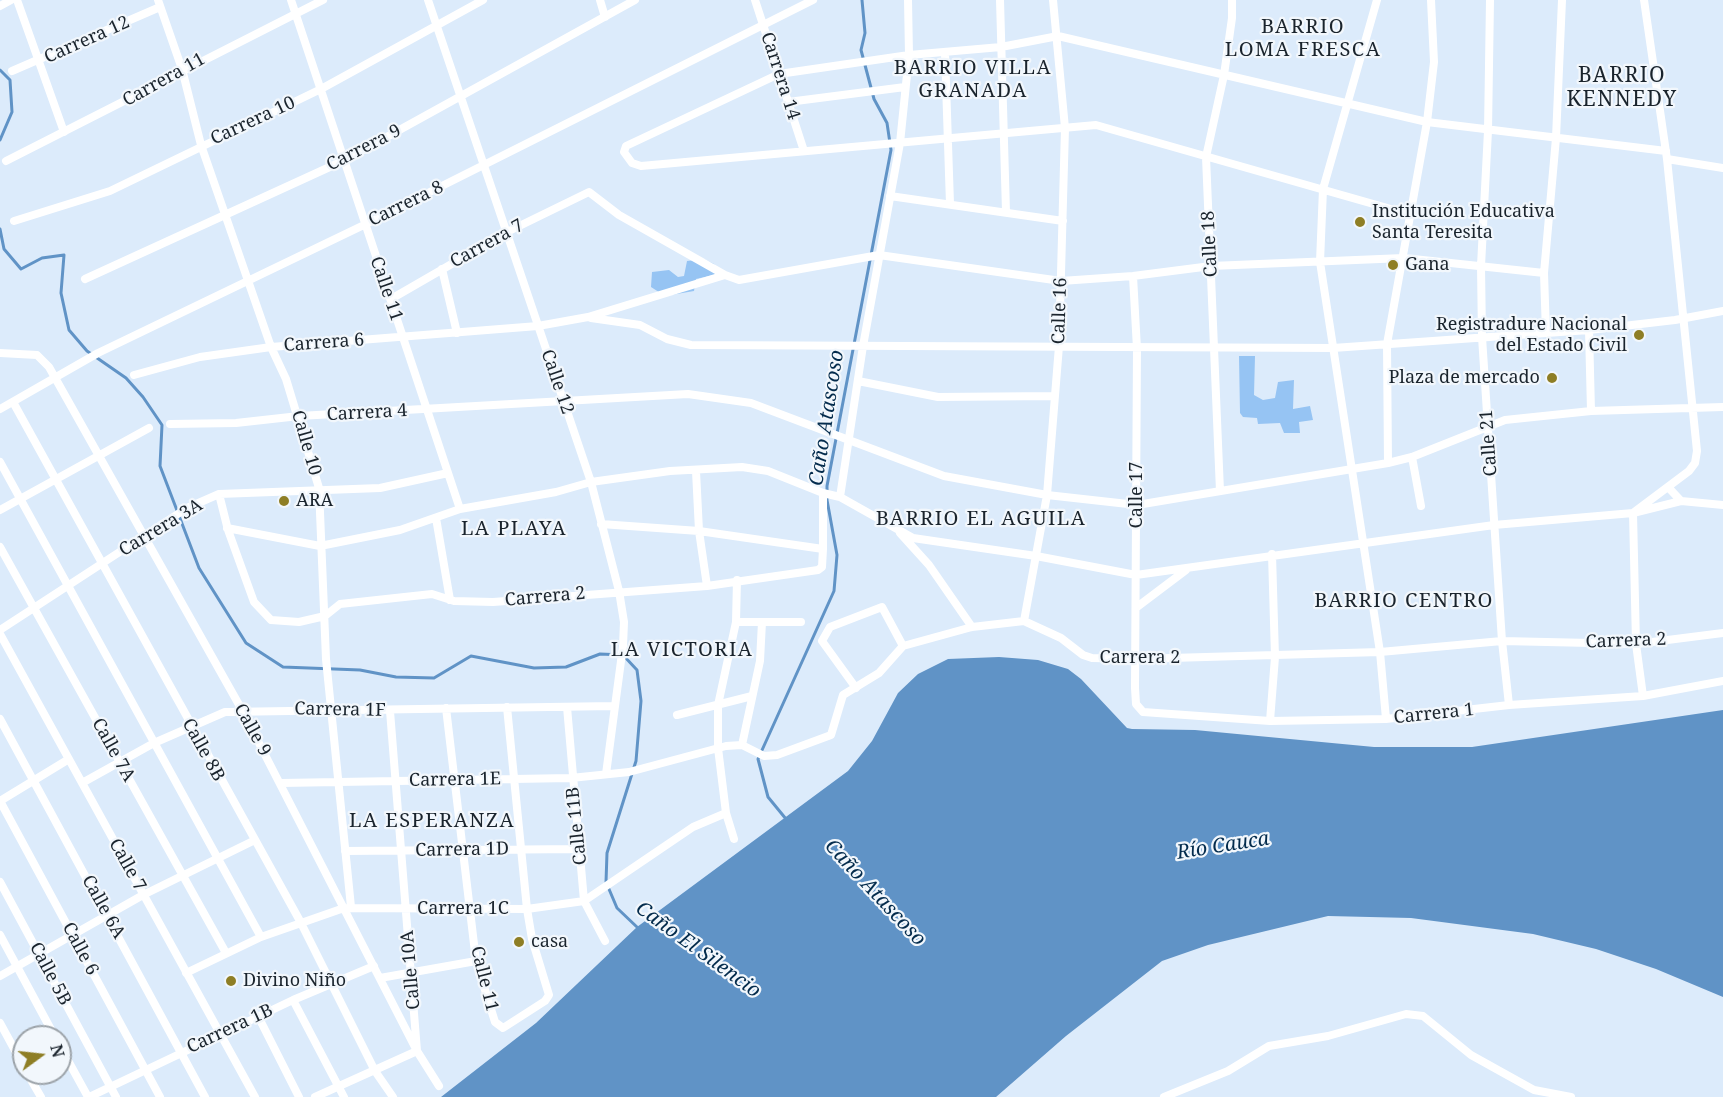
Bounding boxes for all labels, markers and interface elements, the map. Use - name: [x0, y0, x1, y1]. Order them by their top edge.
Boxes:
- street label: Carrera 12: [41, 12, 133, 68]
- district label: BARRIO LOMA FRESCA: [1225, 15, 1381, 62]
- street label: Carrera 14: [756, 29, 804, 123]
- street label: Carrera 11: [119, 49, 209, 111]
- district label: BARRIO VILLA GRANADA: [894, 56, 1052, 103]
- district label: BARRIO KENNEDY: [1566, 63, 1678, 113]
- street label: Carrera 10: [207, 92, 299, 150]
- street label: Carrera 9: [323, 120, 405, 176]
- street label: Carrera 8: [365, 177, 447, 231]
- place label: Institución Educativa Santa Teresita: [1372, 201, 1555, 244]
- street label: Calle 18: [1197, 210, 1223, 278]
- street label: Carrera 7: [446, 215, 528, 273]
- marker: Institución Educativa Santa Teresita: [1353, 215, 1367, 229]
- street label: Calle 11: [365, 254, 407, 324]
- place label: Gana: [1405, 254, 1450, 276]
- marker: Gana: [1386, 258, 1400, 272]
- street label: Calle 16: [1048, 277, 1072, 345]
- place label: Registradure Nacional del Estado Civil: [1436, 314, 1627, 356]
- marker: Registradure Nacional del Estado Civil: [1632, 328, 1646, 342]
- street label: Carrera 6: [283, 329, 365, 357]
- street label: Calle 12: [536, 347, 578, 417]
- water label: Caño Atascoso: [804, 348, 850, 488]
- place label: Plaza de mercado: [1388, 367, 1540, 389]
- marker: Plaza de mercado: [1545, 371, 1559, 385]
- street label: Carrera 4: [326, 400, 408, 426]
- street label: Calle 10: [286, 408, 326, 478]
- street label: Calle 21: [1476, 409, 1502, 477]
- street label: Calle 17: [1126, 462, 1148, 528]
- place label: ARA: [296, 490, 333, 512]
- marker: ARA: [277, 494, 291, 508]
- street label: Carrera 3A: [115, 495, 207, 561]
- district label: BARRIO EL AGUILA: [876, 507, 1086, 531]
- district label: LA PLAYA: [461, 517, 567, 541]
- street label: Carrera 2: [504, 583, 586, 611]
- district label: BARRIO CENTRO: [1314, 589, 1494, 613]
- street label: Carrera 2: [1585, 629, 1667, 653]
- district label: LA VICTORIA: [611, 638, 753, 662]
- street label: Carrera 2: [1100, 647, 1180, 669]
- street label: Carrera 1F: [294, 698, 386, 722]
- street label: Carrera 1: [1393, 699, 1475, 729]
- street label: Calle 9: [229, 700, 275, 760]
- street label: Calle 7A: [87, 714, 139, 786]
- street label: Calle 8B: [177, 715, 229, 785]
- street label: Carrera 1E: [409, 768, 501, 792]
- street label: Calle 11B: [562, 786, 592, 866]
- district label: LA ESPERANZA: [349, 809, 515, 833]
- water label: Río Cauca: [1175, 827, 1271, 865]
- street label: Calle 7: [104, 835, 150, 895]
- water label: Caño Atascoso: [819, 835, 931, 951]
- street label: Carrera 1D: [415, 838, 509, 862]
- street label: Calle 6A: [77, 871, 129, 943]
- water label: Caño El Silencio: [631, 897, 765, 1003]
- street label: Carrera 1C: [417, 898, 509, 920]
- street label: Calle 6: [57, 919, 103, 979]
- street label: Calle 10A: [397, 929, 425, 1011]
- place label: casa: [531, 931, 568, 953]
- marker: casa: [512, 935, 526, 949]
- street label: Calle 5B: [24, 939, 76, 1009]
- street label: Calle 11: [465, 944, 503, 1014]
- place label: Divino Niño: [243, 970, 346, 992]
- marker: Divino Niño: [224, 974, 238, 988]
- street label: Carrera 1B: [184, 1000, 276, 1058]
- north arrow: [12, 1025, 72, 1085]
- text: N: [45, 1042, 70, 1060]

